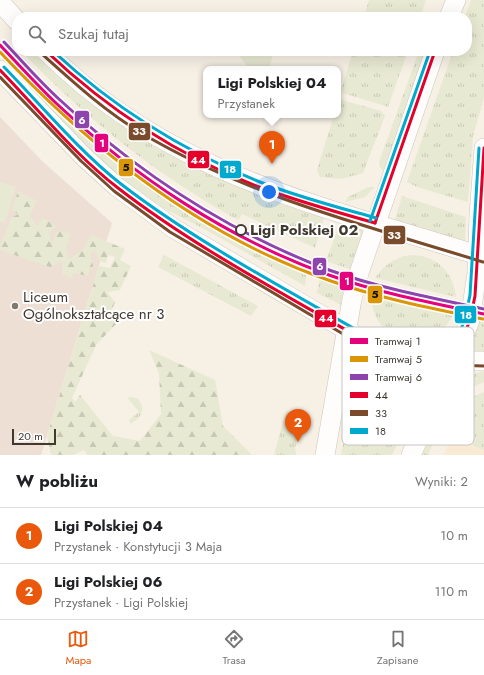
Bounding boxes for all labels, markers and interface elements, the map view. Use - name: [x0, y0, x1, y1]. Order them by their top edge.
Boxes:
- search box: [12, 12, 472, 56]
- icon: search: [26, 23, 48, 45]
- text: Szukaj tutaj: [58, 23, 129, 45]
- popup: [203, 66, 341, 118]
- text: Ligi Polskiej 04: [218, 72, 326, 94]
- text: Przystanek: [218, 94, 275, 113]
- line badge: 6: [74, 110, 90, 129]
- text: 6: [78, 112, 86, 128]
- line badge: 33: [128, 122, 151, 141]
- text: 33: [132, 123, 146, 139]
- pin: 1: [259, 131, 285, 164]
- line badge: 1: [94, 133, 109, 153]
- text: 1: [99, 135, 105, 151]
- line badge: 44: [187, 150, 210, 169]
- text: 44: [190, 152, 206, 168]
- line badge: 5: [118, 158, 134, 177]
- text: 5: [122, 159, 130, 175]
- line badge: 18: [219, 160, 242, 179]
- text: 18: [224, 161, 236, 177]
- your location: [259, 182, 279, 202]
- place label: Ligi Polskiej 02: [250, 219, 358, 241]
- marker: Ligi Polskiej 02: [235, 224, 247, 236]
- line badge: 33: [383, 225, 406, 245]
- text: 33: [387, 227, 401, 243]
- line badge: 6: [312, 257, 327, 276]
- text: 6: [316, 258, 324, 274]
- line badge: 1: [339, 271, 354, 291]
- text: 1: [344, 273, 350, 289]
- line badge: 5: [367, 285, 383, 304]
- place label: Liceum Ogólnokształcące nr 3: [23, 286, 164, 325]
- text: 5: [371, 286, 379, 302]
- marker: Liceum Ogólnokształcące nr 3: [10, 301, 20, 311]
- line badge: 18: [454, 305, 477, 324]
- text: 18: [460, 307, 472, 323]
- line badge: 44: [314, 309, 337, 328]
- text: 44: [318, 310, 334, 326]
- legend: [342, 327, 474, 445]
- text: Tramwaj 1: [375, 333, 421, 349]
- text: Tramwaj 5: [375, 351, 422, 367]
- text: Tramwaj 6: [375, 369, 422, 385]
- text: 44: [375, 387, 388, 403]
- text: 33: [375, 405, 387, 421]
- pin: 2: [285, 409, 311, 442]
- text: 18: [375, 423, 386, 439]
- scale bar: [12, 427, 56, 446]
- text: 20 m: [18, 428, 43, 444]
- text: W pobliżu: [16, 469, 98, 493]
- text: Wyniki: 2: [415, 472, 468, 491]
- text: Ligi Polskiej 04: [54, 515, 163, 537]
- text: 1: [26, 526, 32, 545]
- text: 10 m: [440, 526, 468, 545]
- text: Przystanek · Konstytucji 3 Maja: [54, 537, 222, 556]
- text: Ligi Polskiej 06: [54, 571, 162, 593]
- text: 2: [25, 582, 33, 601]
- text: 110 m: [434, 582, 468, 601]
- text: Przystanek · Ligi Polskiej: [54, 593, 188, 612]
- tab: Mapa: [66, 628, 91, 668]
- tab: Trasa: [223, 628, 246, 668]
- tab: Zapisane: [377, 628, 418, 668]

